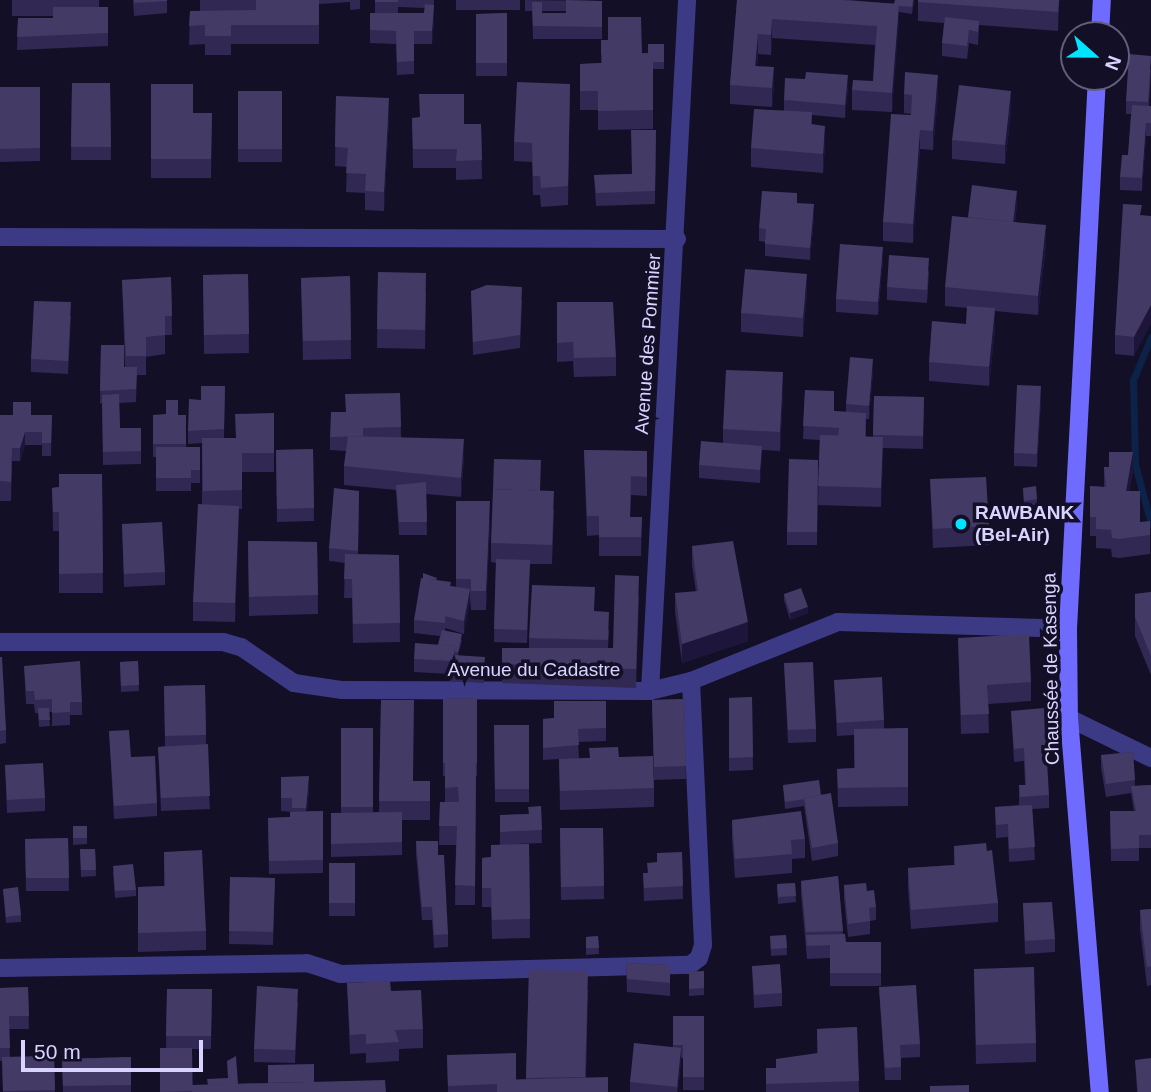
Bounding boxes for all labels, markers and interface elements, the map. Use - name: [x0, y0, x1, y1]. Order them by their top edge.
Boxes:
- north arrow: [1060, 21, 1130, 91]
- text: N: [1101, 53, 1125, 73]
- street label: Avenue des Pommier: [630, 253, 666, 435]
- place label: RAWBANK (Bel-Air): [975, 502, 1074, 546]
- marker: RAWBANK (Bel-Air): [953, 516, 969, 532]
- street label: Chaussée de Kasenga: [1038, 573, 1064, 765]
- street label: Avenue du Cadastre: [448, 659, 620, 681]
- scale bar: [24, 1026, 206, 1070]
- text: 50 m: [34, 1040, 81, 1063]

